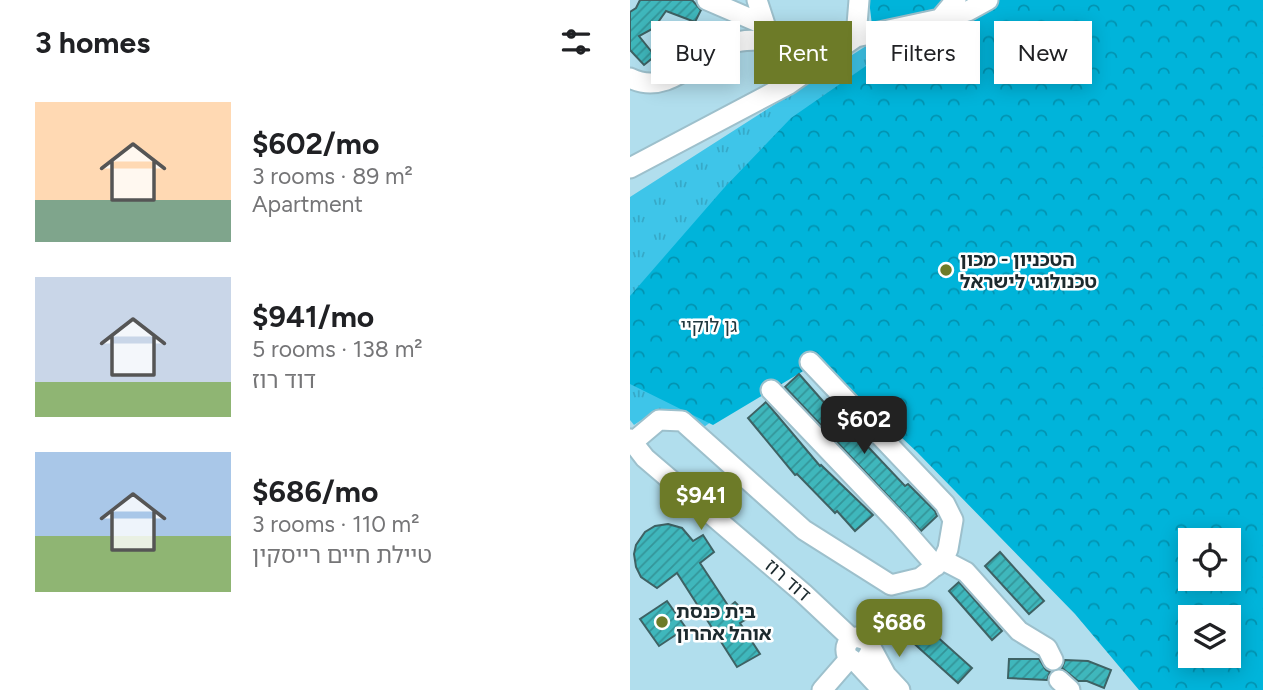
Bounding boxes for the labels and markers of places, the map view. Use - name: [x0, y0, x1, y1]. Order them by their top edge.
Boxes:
- place label: הטכניון - מכון טכנולוגי לישראל: [960, 248, 1097, 293]
- marker: הטכניון - מכון טכנולוגי לישראל: [938, 262, 954, 278]
- pin: $602: [823, 396, 905, 456]
- pin: $941: [660, 472, 742, 532]
- place label: בית כנסת אוהל אהרון: [676, 600, 772, 645]
- pin: $686: [858, 600, 940, 659]
- marker: בית כנסת אוהל אהרון: [654, 614, 670, 630]

